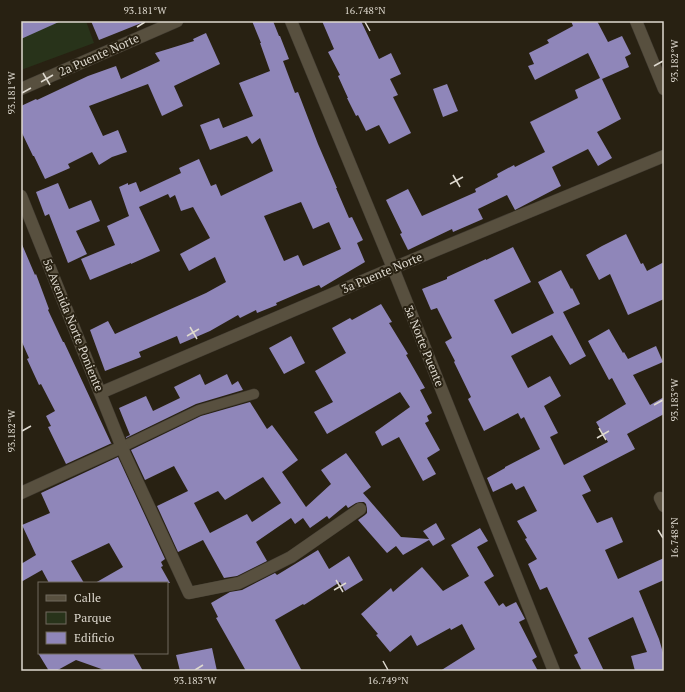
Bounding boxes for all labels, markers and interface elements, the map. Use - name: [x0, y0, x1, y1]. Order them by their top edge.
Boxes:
- text: 93.181°W: [123, 4, 167, 17]
- text: 16.748°N: [345, 4, 386, 17]
- street label: 2a Puente Norte: [56, 30, 141, 79]
- text: 93.182°W: [668, 39, 681, 83]
- text: 93.181°W: [5, 71, 18, 115]
- street label: 3a Puente Norte: [339, 249, 425, 296]
- street label: 5a Avenida Norte Poniente: [40, 256, 107, 393]
- street label: 3a Norte Puente: [401, 303, 448, 389]
- text: 93.183°W: [668, 378, 681, 422]
- text: 93.182°W: [5, 409, 18, 453]
- text: 16.748°N: [668, 517, 681, 559]
- legend: [38, 582, 168, 654]
- text: Calle: [74, 590, 101, 605]
- text: Parque: [74, 610, 111, 625]
- text: Edificio: [74, 630, 115, 645]
- text: 93.183°W: [173, 674, 217, 687]
- text: 16.749°N: [368, 674, 409, 687]

